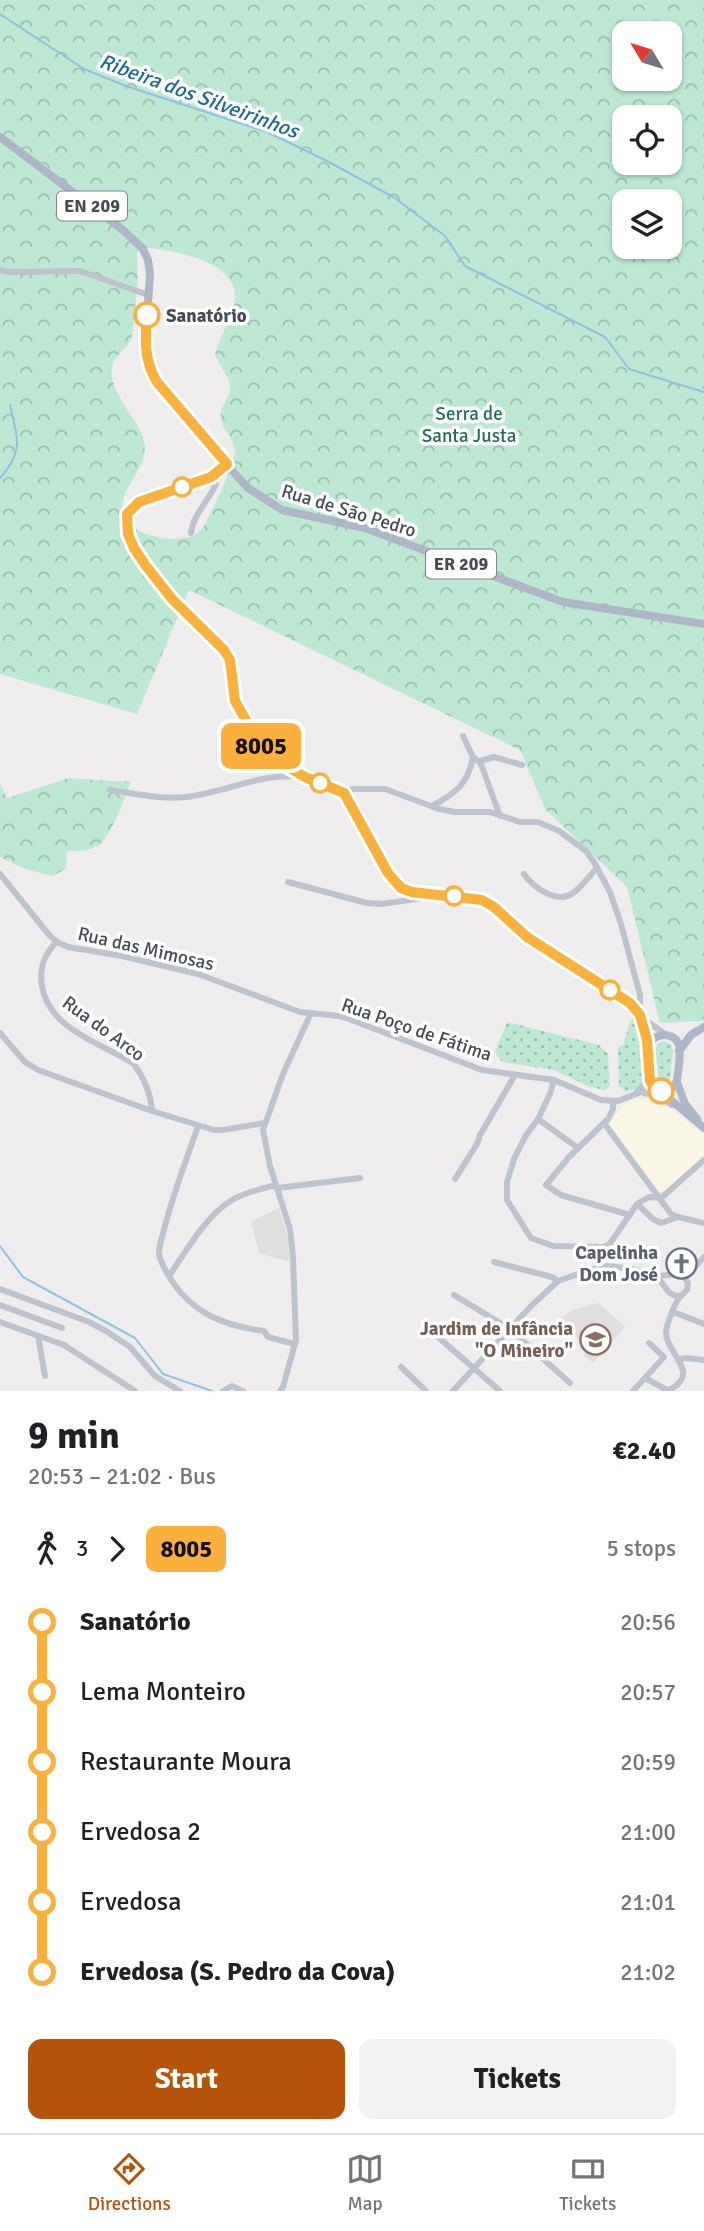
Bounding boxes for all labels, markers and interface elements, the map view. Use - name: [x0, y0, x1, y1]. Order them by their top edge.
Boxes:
- north arrow: [612, 21, 682, 91]
- map controls: [612, 21, 682, 259]
- water label: Ribeira dos Silveirinhos: [96, 48, 304, 145]
- button: locate: [612, 105, 682, 175]
- button: layers: [612, 189, 682, 259]
- road number: EN 209: [57, 191, 127, 220]
- marker: Sanatório: [134, 302, 160, 328]
- place label: Sanatório: [166, 304, 247, 328]
- park label: Serra de Santa Justa: [422, 402, 516, 448]
- unlabelled marker: [172, 477, 192, 497]
- street label: Rua de São Pedro: [279, 479, 419, 543]
- road number: ER 209: [426, 550, 496, 578]
- line badge: 8005: [212, 723, 310, 769]
- text: 8005: [235, 731, 287, 761]
- unlabelled marker: [310, 773, 330, 793]
- unlabelled marker: [444, 886, 464, 906]
- street label: Rua das Mimosas: [75, 922, 216, 976]
- unlabelled marker: [600, 980, 620, 1000]
- street label: Rua do Arco: [57, 991, 150, 1067]
- street label: Rua Poço de Fátima: [338, 993, 495, 1067]
- unlabelled marker: [648, 1078, 674, 1104]
- place label: Capelinha Dom José: [575, 1241, 658, 1287]
- church icon: Capelinha Dom José: [664, 1246, 698, 1280]
- place label: Jardim de Infância "O Mineiro": [420, 1317, 573, 1363]
- school or university icon: Jardim de Infância "O Mineiro": [579, 1322, 613, 1356]
- text: 9 min: [28, 1412, 120, 1459]
- text: €2.40: [612, 1435, 676, 1467]
- text: 20:53 – 21:02 · Bus: [28, 1462, 216, 1491]
- icon: walk: [28, 1530, 66, 1568]
- icon: forward: [98, 1530, 136, 1568]
- text: 3: [76, 1534, 88, 1563]
- text: 8005: [160, 1534, 212, 1564]
- text: 5 stops: [606, 1534, 676, 1563]
- text: Sanatório: [80, 1606, 190, 1638]
- text: 20:56: [620, 1608, 676, 1637]
- text: Lema Monteiro: [80, 1676, 246, 1708]
- text: 20:57: [620, 1678, 676, 1707]
- text: Restaurante Moura: [80, 1746, 292, 1778]
- text: 20:59: [620, 1748, 676, 1777]
- text: Ervedosa 2: [80, 1816, 201, 1848]
- text: 21:00: [620, 1818, 676, 1847]
- text: Ervedosa: [80, 1886, 181, 1918]
- text: 21:01: [620, 1888, 676, 1917]
- text: Ervedosa (S. Pedro da Cova): [80, 1956, 395, 1988]
- text: 21:02: [620, 1958, 676, 1987]
- button: Start: [28, 2039, 345, 2119]
- button: Tickets: [359, 2039, 676, 2119]
- tab: Directions: [88, 2150, 171, 2216]
- tab: Map: [346, 2150, 384, 2216]
- tab: Tickets: [559, 2150, 616, 2216]

